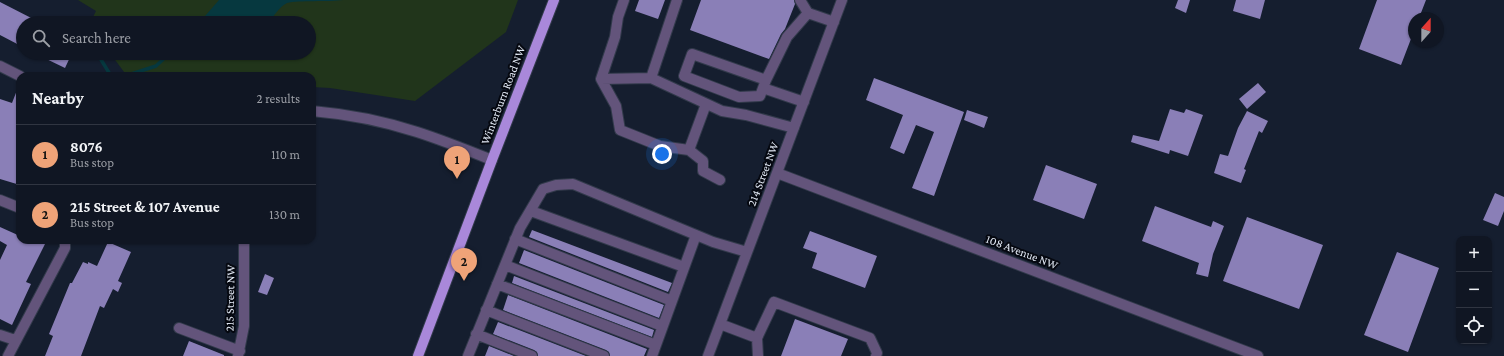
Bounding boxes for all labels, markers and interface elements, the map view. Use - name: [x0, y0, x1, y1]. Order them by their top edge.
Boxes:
- north arrow: [1408, 12, 1444, 48]
- search box: [16, 16, 316, 60]
- icon: search: [30, 27, 52, 49]
- text: Search here: [62, 30, 131, 46]
- street label: Winterburn Road NW: [478, 44, 528, 146]
- text: Nearby: [32, 89, 84, 108]
- text: 2 results: [257, 91, 300, 106]
- text: 8076: [70, 139, 103, 155]
- street label: 214 Street NW: [744, 140, 782, 208]
- your location: [652, 144, 672, 164]
- pin: 1: [444, 146, 470, 179]
- text: 1: [43, 147, 47, 162]
- text: 110 m: [271, 147, 300, 162]
- text: Bus stop: [70, 155, 114, 170]
- text: 215 Street & 107 Avenue: [70, 199, 220, 215]
- text: 2: [42, 207, 48, 222]
- text: 130 m: [269, 207, 300, 222]
- text: Bus stop: [70, 215, 114, 230]
- street label: 108 Avenue NW: [984, 232, 1060, 272]
- map controls: [1456, 236, 1492, 344]
- button: +: [1456, 236, 1492, 272]
- pin: 2: [451, 248, 477, 281]
- street label: 215 Street NW: [222, 264, 238, 332]
- button: −: [1456, 272, 1492, 308]
- button: locate: [1456, 308, 1492, 344]

